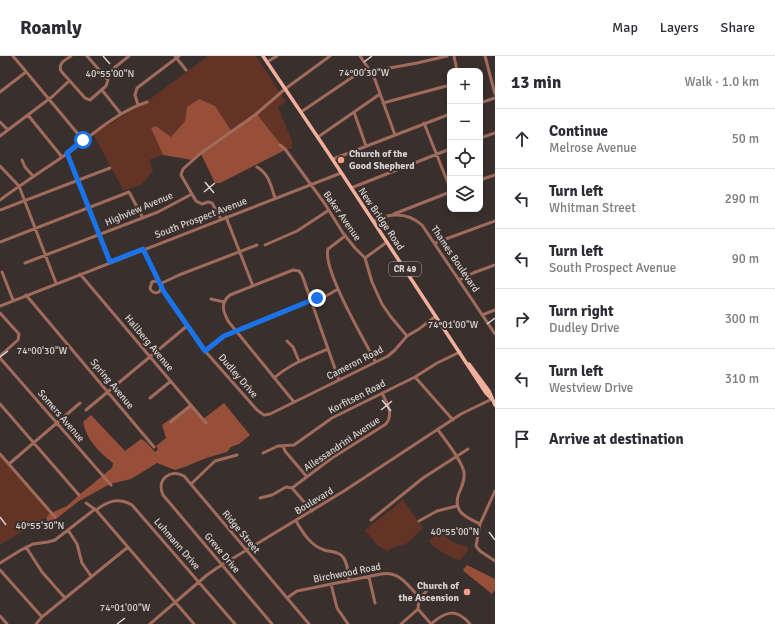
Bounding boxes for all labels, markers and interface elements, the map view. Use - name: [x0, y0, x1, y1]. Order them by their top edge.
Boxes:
- text: Roamly: [20, 16, 82, 40]
- text: Map: [612, 19, 638, 36]
- text: Layers: [660, 19, 699, 36]
- text: Share: [721, 19, 755, 36]
- text: 74°00'30"W: [339, 67, 390, 79]
- text: 40°55'00"N: [86, 68, 134, 80]
- map controls: [447, 68, 483, 212]
- button: +: [447, 68, 483, 104]
- text: 13 min: [511, 72, 561, 93]
- text: Walk · 1.0 km: [685, 74, 759, 90]
- button: −: [447, 104, 483, 140]
- text: Continue: [549, 122, 608, 140]
- icon: ahead: [511, 128, 533, 150]
- route start: [74, 131, 92, 149]
- text: 50 m: [732, 131, 759, 147]
- button: locate: [447, 140, 483, 176]
- text: Melrose Avenue: [549, 140, 637, 156]
- place label: Church of the Good Shepherd: [349, 148, 415, 172]
- marker: Church of the Good Shepherd: [336, 155, 346, 165]
- button: layers: [447, 176, 483, 212]
- text: Turn left: [549, 182, 603, 200]
- street label: New Bridge Road: [356, 185, 406, 253]
- icon: left: [511, 188, 533, 210]
- street label: Highview Avenue: [103, 189, 175, 229]
- street label: Baker Avenue: [320, 189, 364, 243]
- text: 290 m: [725, 191, 759, 207]
- street label: South Prospect Avenue: [153, 195, 249, 241]
- text: Whitman Street: [549, 200, 636, 216]
- street label: Thames Boulevard: [428, 223, 482, 295]
- text: Turn left: [549, 242, 603, 260]
- icon: left: [511, 248, 533, 270]
- text: 90 m: [732, 251, 759, 267]
- text: South Prospect Avenue: [549, 260, 676, 276]
- road number: CR 49: [389, 262, 421, 276]
- route end: [308, 289, 326, 307]
- text: Turn right: [549, 302, 614, 320]
- icon: right: [511, 308, 533, 330]
- text: 300 m: [725, 311, 759, 327]
- street label: Hallberg Avenue: [122, 312, 176, 374]
- text: 74°01'00"W: [428, 319, 479, 331]
- text: Dudley Drive: [549, 320, 619, 336]
- street label: Cameron Road: [325, 344, 385, 382]
- text: 74°00'30"W: [17, 345, 68, 357]
- street label: Dudley Drive: [216, 352, 260, 400]
- street label: Spring Avenue: [88, 357, 136, 411]
- text: Turn left: [549, 362, 603, 380]
- icon: left: [511, 368, 533, 390]
- text: 310 m: [725, 371, 759, 387]
- street label: Korfitsen Road: [326, 377, 388, 417]
- text: Westview Drive: [549, 380, 633, 396]
- street label: Somers Avenue: [35, 387, 87, 445]
- street label: Allessandrini Avenue: [302, 414, 382, 474]
- icon: arrive: [511, 428, 533, 450]
- text: Arrive at destination: [549, 430, 684, 448]
- street label: Boulevard: [293, 485, 335, 517]
- street label: Ridge Street: [220, 508, 263, 556]
- street label: Luhmann Drive: [151, 516, 203, 572]
- text: 40°55'30"N: [16, 520, 64, 532]
- text: 40°55'00"N: [431, 526, 479, 538]
- street label: Greve Drive: [202, 530, 242, 576]
- street label: Birchwood Road: [312, 561, 382, 585]
- place label: Church of the Ascension: [398, 580, 460, 604]
- marker: Church of the Ascension: [462, 587, 472, 597]
- text: 74°01'00"W: [100, 602, 151, 614]

